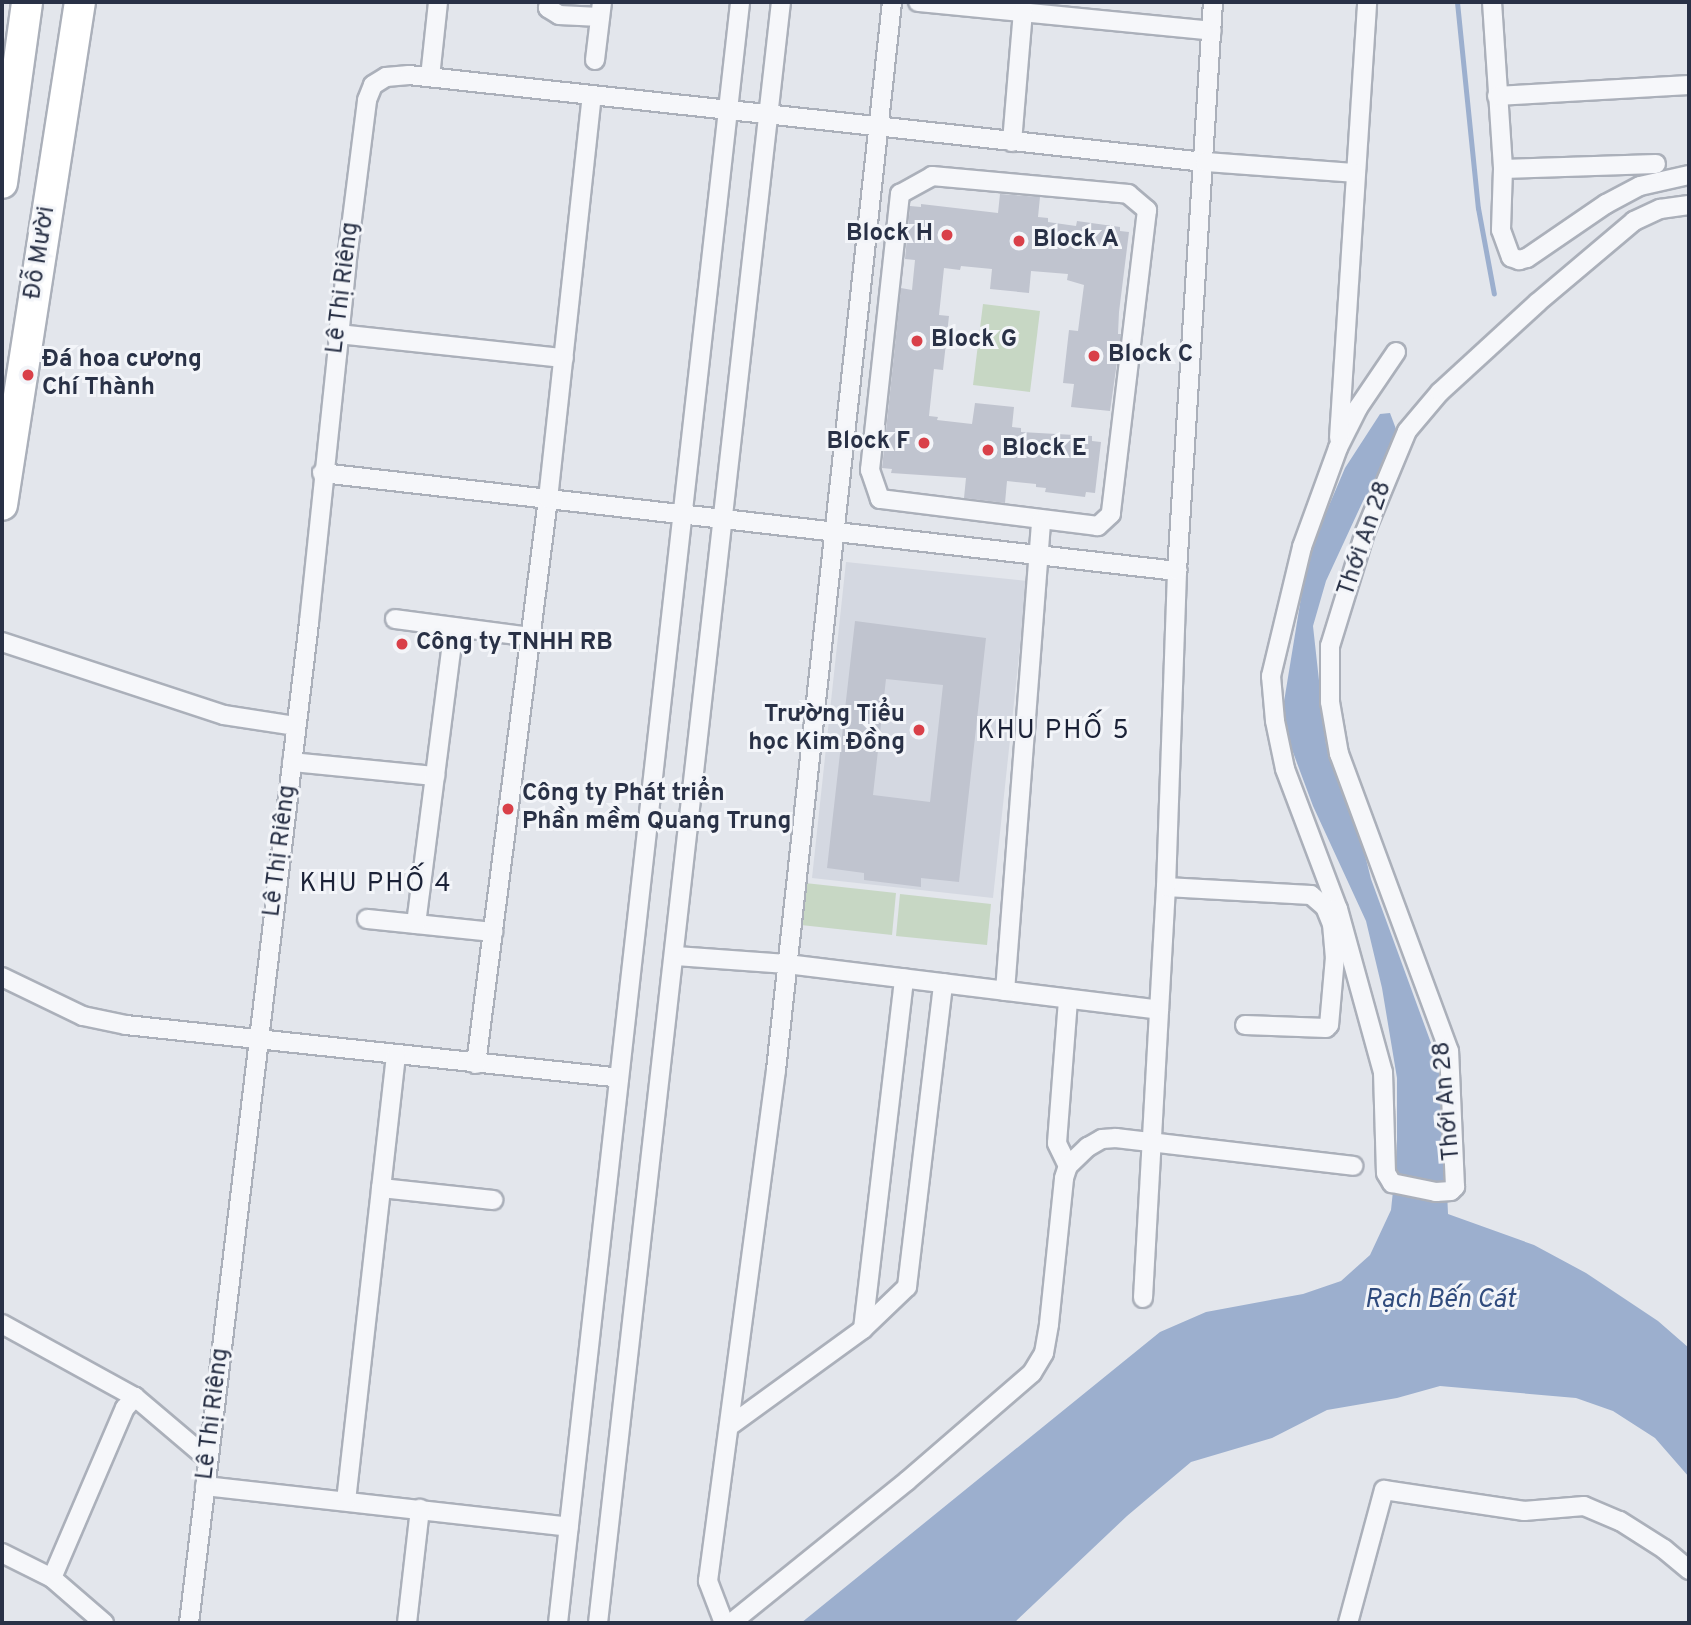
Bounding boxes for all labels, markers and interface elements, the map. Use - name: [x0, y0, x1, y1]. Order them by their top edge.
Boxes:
- street label: Đỗ Mười: [19, 205, 63, 301]
- street label: Lê Thị Riêng: [322, 220, 366, 356]
- place label: Block H: [846, 221, 933, 249]
- marker: Block H: [939, 227, 955, 243]
- place label: Block A: [1033, 227, 1120, 255]
- marker: Block A: [1011, 233, 1027, 249]
- place label: Block G: [931, 327, 1017, 355]
- marker: Block G: [909, 333, 925, 349]
- place label: Block C: [1108, 342, 1193, 370]
- place label: Đá hoa cương Chí Thành: [42, 347, 202, 403]
- marker: Block C: [1086, 348, 1102, 364]
- marker: Đá hoa cương Chí Thành: [20, 367, 36, 383]
- place label: Block F: [827, 429, 910, 457]
- marker: Block F: [916, 435, 932, 451]
- place label: Block E: [1002, 436, 1087, 464]
- marker: Block E: [980, 442, 996, 458]
- street label: Thới An 28: [1333, 477, 1399, 601]
- place label: Công ty TNHH RB: [416, 630, 613, 658]
- marker: Công ty TNHH RB: [394, 636, 410, 652]
- place label: Trường Tiểu học Kim Đồng: [748, 702, 905, 758]
- district label: KHU PHỐ 5: [979, 716, 1129, 748]
- marker: Trường Tiểu học Kim Đồng: [911, 722, 927, 738]
- place label: Công ty Phát triển Phần mềm Quang Trung: [522, 781, 791, 837]
- street label: Lê Thị Riêng: [259, 783, 303, 919]
- marker: Công ty Phát triển Phần mềm Quang Trung: [500, 801, 516, 817]
- district label: KHU PHỐ 4: [301, 869, 451, 901]
- street label: Thới An 28: [1428, 1040, 1468, 1162]
- water label: Rạch Bến Cát: [1365, 1285, 1515, 1317]
- street label: Lê Thị Riêng: [192, 1346, 236, 1482]

